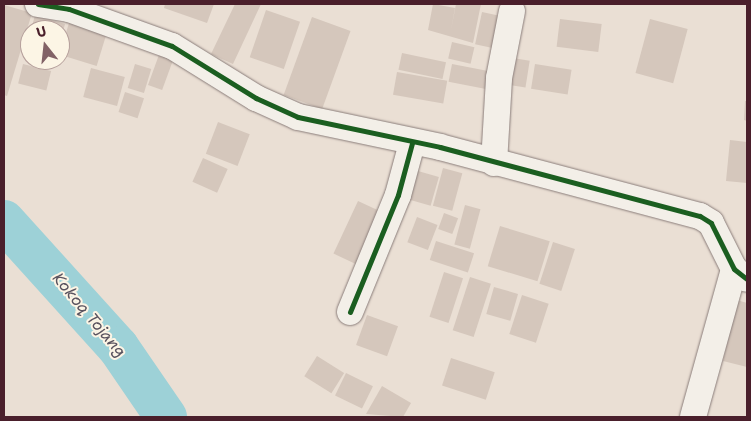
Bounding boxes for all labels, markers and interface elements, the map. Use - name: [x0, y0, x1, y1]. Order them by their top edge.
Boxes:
- north arrow: [20, 20, 70, 70]
- text: U: [34, 22, 48, 42]
- water label: Kokoq Tojang: [48, 269, 130, 361]

